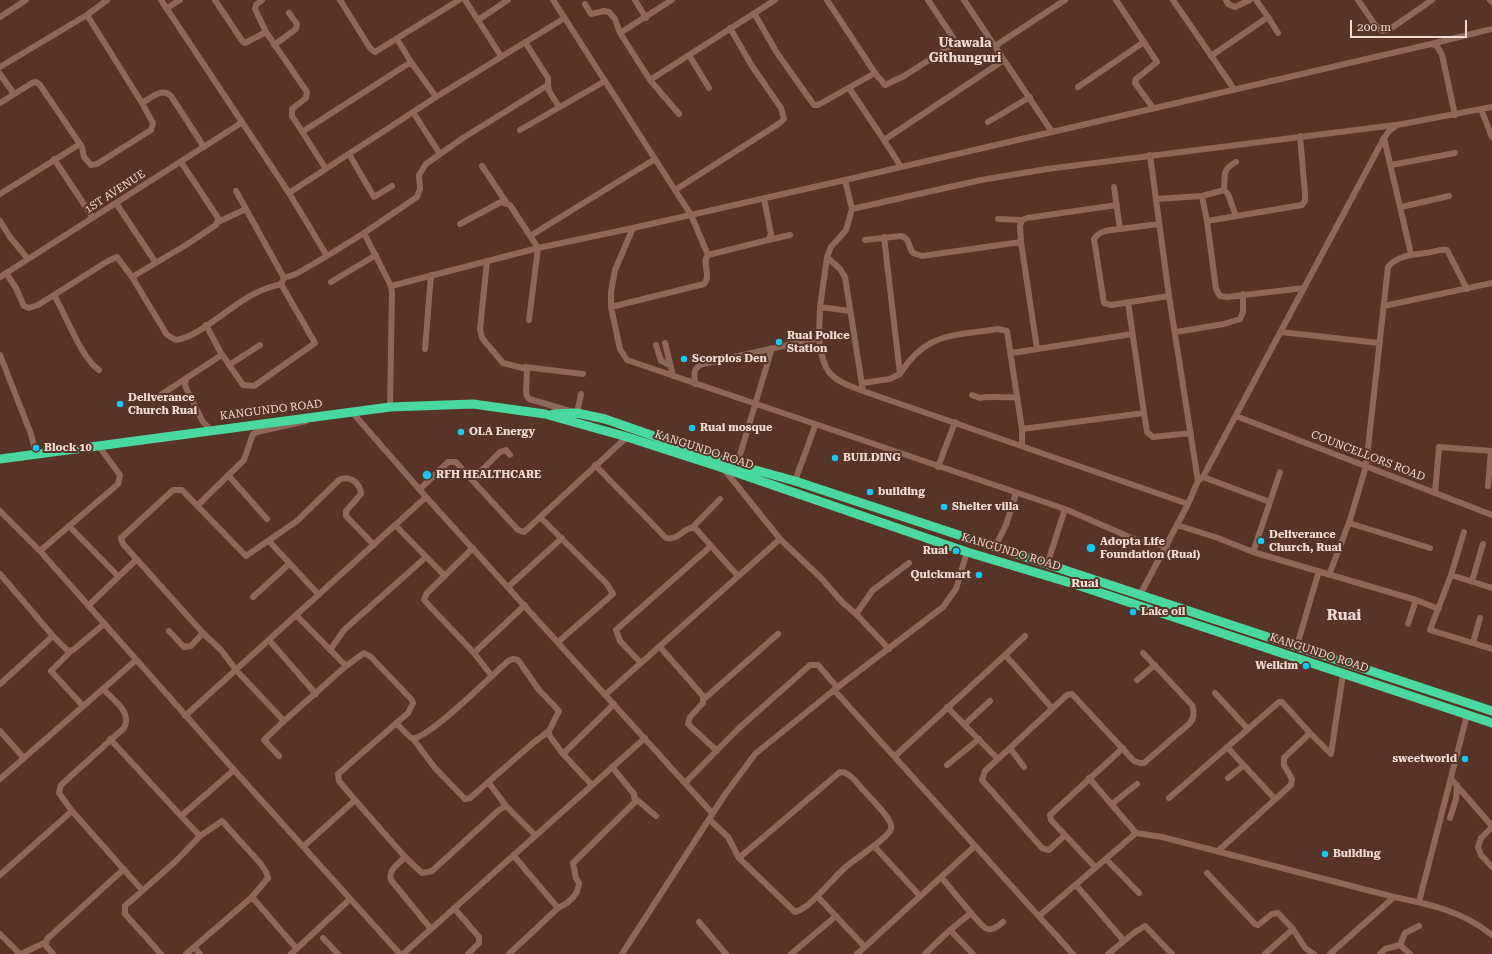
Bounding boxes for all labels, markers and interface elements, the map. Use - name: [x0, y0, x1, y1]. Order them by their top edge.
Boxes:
- scale bar: [1352, 12, 1469, 38]
- text: 200 m: [1357, 20, 1391, 34]
- district label: Utawala Githunguri: [929, 35, 1001, 66]
- street label: 1ST AVENUE: [82, 168, 148, 216]
- place label: Ruai Police Station: [787, 329, 850, 355]
- marker: Ruai Police Station: [774, 337, 784, 347]
- place label: Scorpios Den: [692, 352, 767, 366]
- marker: Scorpios Den: [679, 354, 689, 364]
- place label: Deliverance Church Ruai: [128, 391, 197, 417]
- street label: KANGUNDO ROAD: [219, 397, 323, 423]
- marker: Deliverance Church Ruai: [115, 399, 125, 409]
- place label: Ruai mosque: [700, 421, 772, 435]
- marker: Ruai mosque: [687, 423, 697, 433]
- place label: OLA Energy: [469, 425, 535, 439]
- marker: OLA Energy: [456, 427, 466, 437]
- street label: KANGUNDO ROAD: [653, 428, 755, 472]
- street label: COUNCELLORS ROAD: [1309, 428, 1427, 484]
- place label: Block 10: [44, 441, 92, 455]
- marker: Block 10: [31, 443, 41, 453]
- place label: BUILDING: [843, 451, 901, 465]
- marker: BUILDING: [830, 453, 840, 463]
- place label: RFH HEALTHCARE: [436, 468, 541, 482]
- marker: RFH HEALTHCARE: [421, 469, 433, 481]
- place label: building: [878, 485, 925, 499]
- marker: building: [865, 487, 875, 497]
- place label: Shelter villa: [952, 500, 1019, 514]
- marker: Shelter villa: [939, 502, 949, 512]
- place label: Deliverance Church, Ruai: [1269, 528, 1342, 554]
- street label: KANGUNDO ROAD: [960, 531, 1062, 573]
- place label: Adopta Life Foundation (Ruai): [1100, 535, 1200, 561]
- marker: Deliverance Church, Ruai: [1256, 536, 1266, 546]
- marker: Adopta Life Foundation (Ruai): [1085, 542, 1097, 554]
- place label: Ruai: [923, 544, 948, 558]
- marker: Ruai: [951, 546, 961, 556]
- place label: Quickmart: [911, 568, 971, 582]
- marker: Quickmart: [974, 570, 984, 580]
- district label: Ruai: [1071, 576, 1099, 590]
- place label: Lake oil: [1141, 605, 1185, 619]
- marker: Lake oil: [1128, 607, 1138, 617]
- district label: Ruai: [1327, 607, 1361, 625]
- street label: KANGUNDO ROAD: [1268, 631, 1370, 675]
- place label: Welkim: [1255, 659, 1298, 673]
- marker: Welkim: [1301, 661, 1311, 671]
- place label: sweetworld: [1392, 752, 1457, 766]
- marker: sweetworld: [1460, 754, 1470, 764]
- place label: Building: [1333, 847, 1381, 861]
- marker: Building: [1320, 849, 1330, 859]

